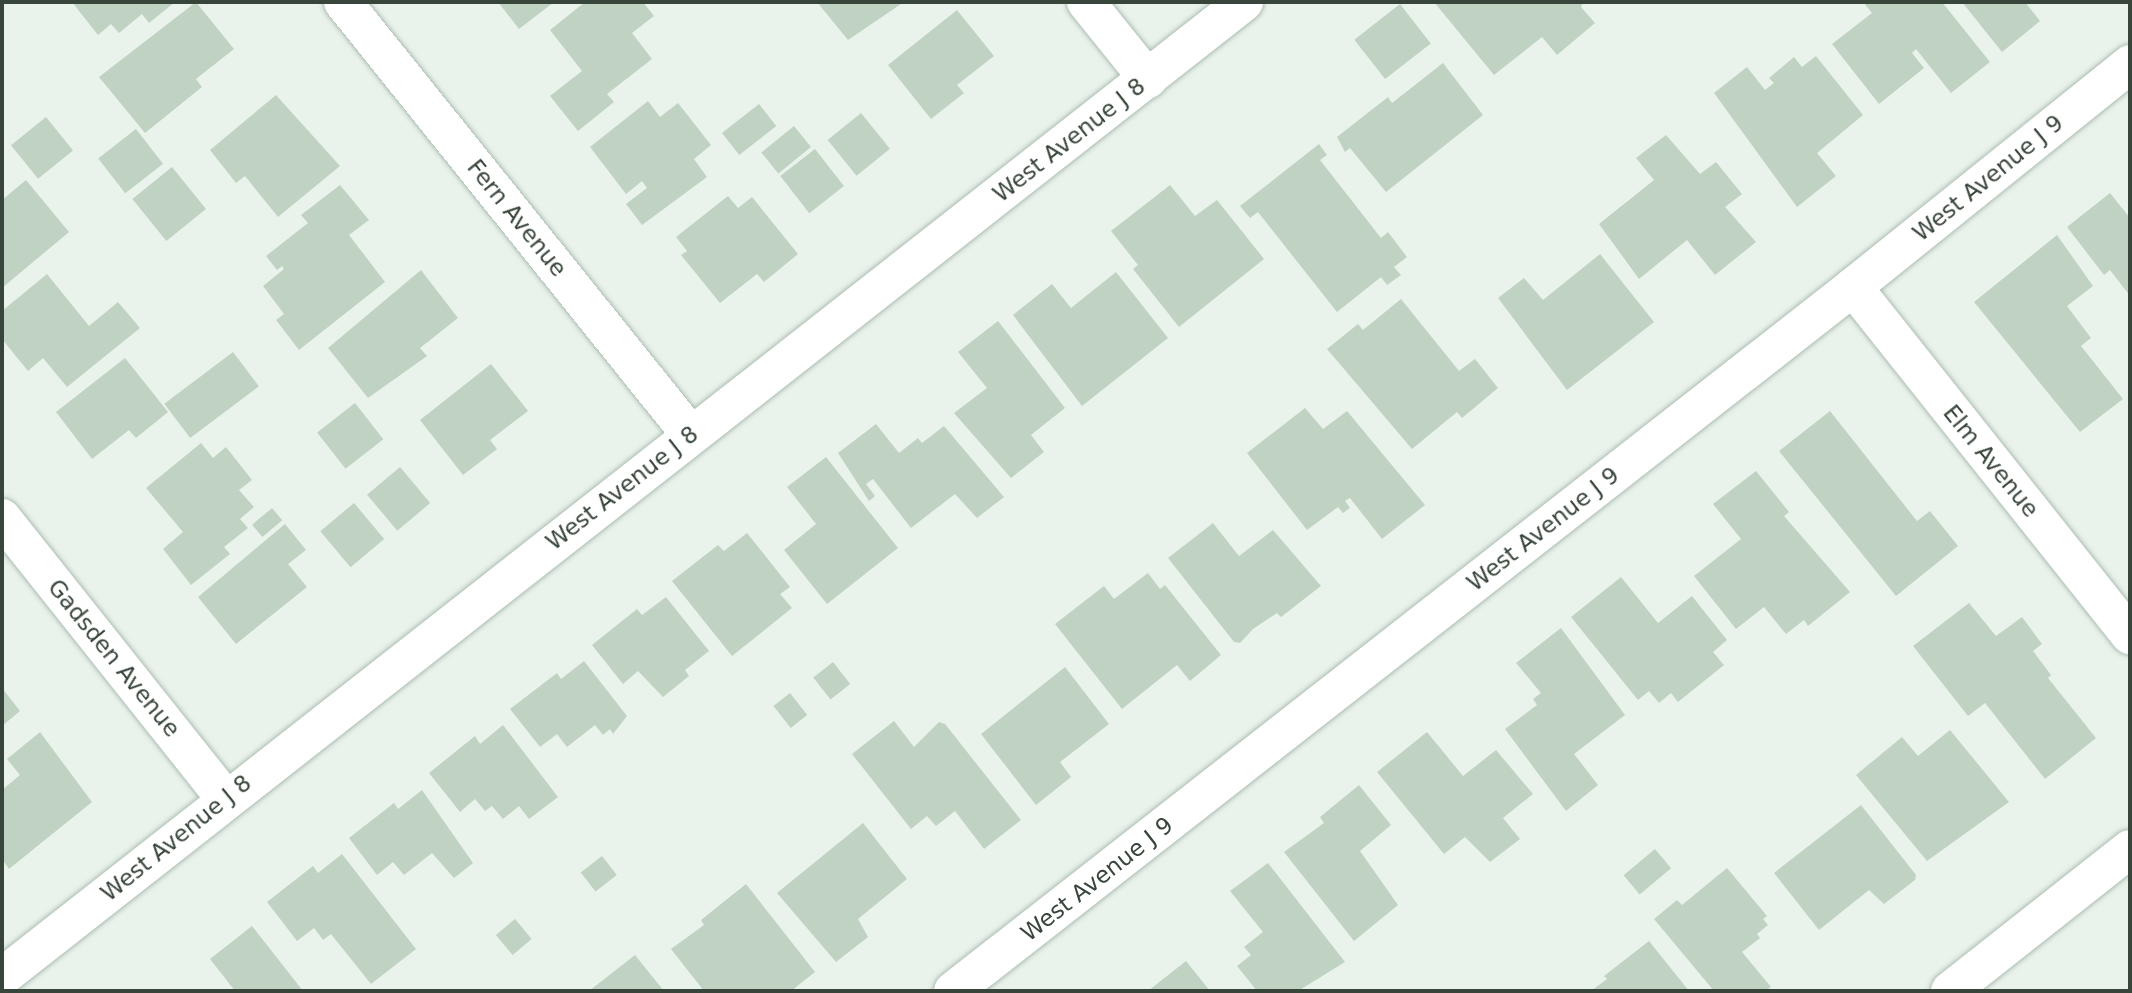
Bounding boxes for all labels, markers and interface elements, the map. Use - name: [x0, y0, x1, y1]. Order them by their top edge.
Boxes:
- street label: West Avenue J 8: [987, 72, 1151, 208]
- street label: West Avenue J 9: [1907, 109, 2069, 247]
- street label: Fern Avenue: [461, 154, 573, 282]
- street label: Elm Avenue: [1937, 399, 2045, 523]
- street label: West Avenue J 8: [540, 420, 704, 556]
- street label: West Avenue J 9: [1461, 461, 1625, 597]
- street label: Gadsden Avenue: [42, 574, 186, 742]
- street label: West Avenue J 8: [95, 769, 257, 907]
- street label: West Avenue J 9: [1015, 811, 1179, 947]

